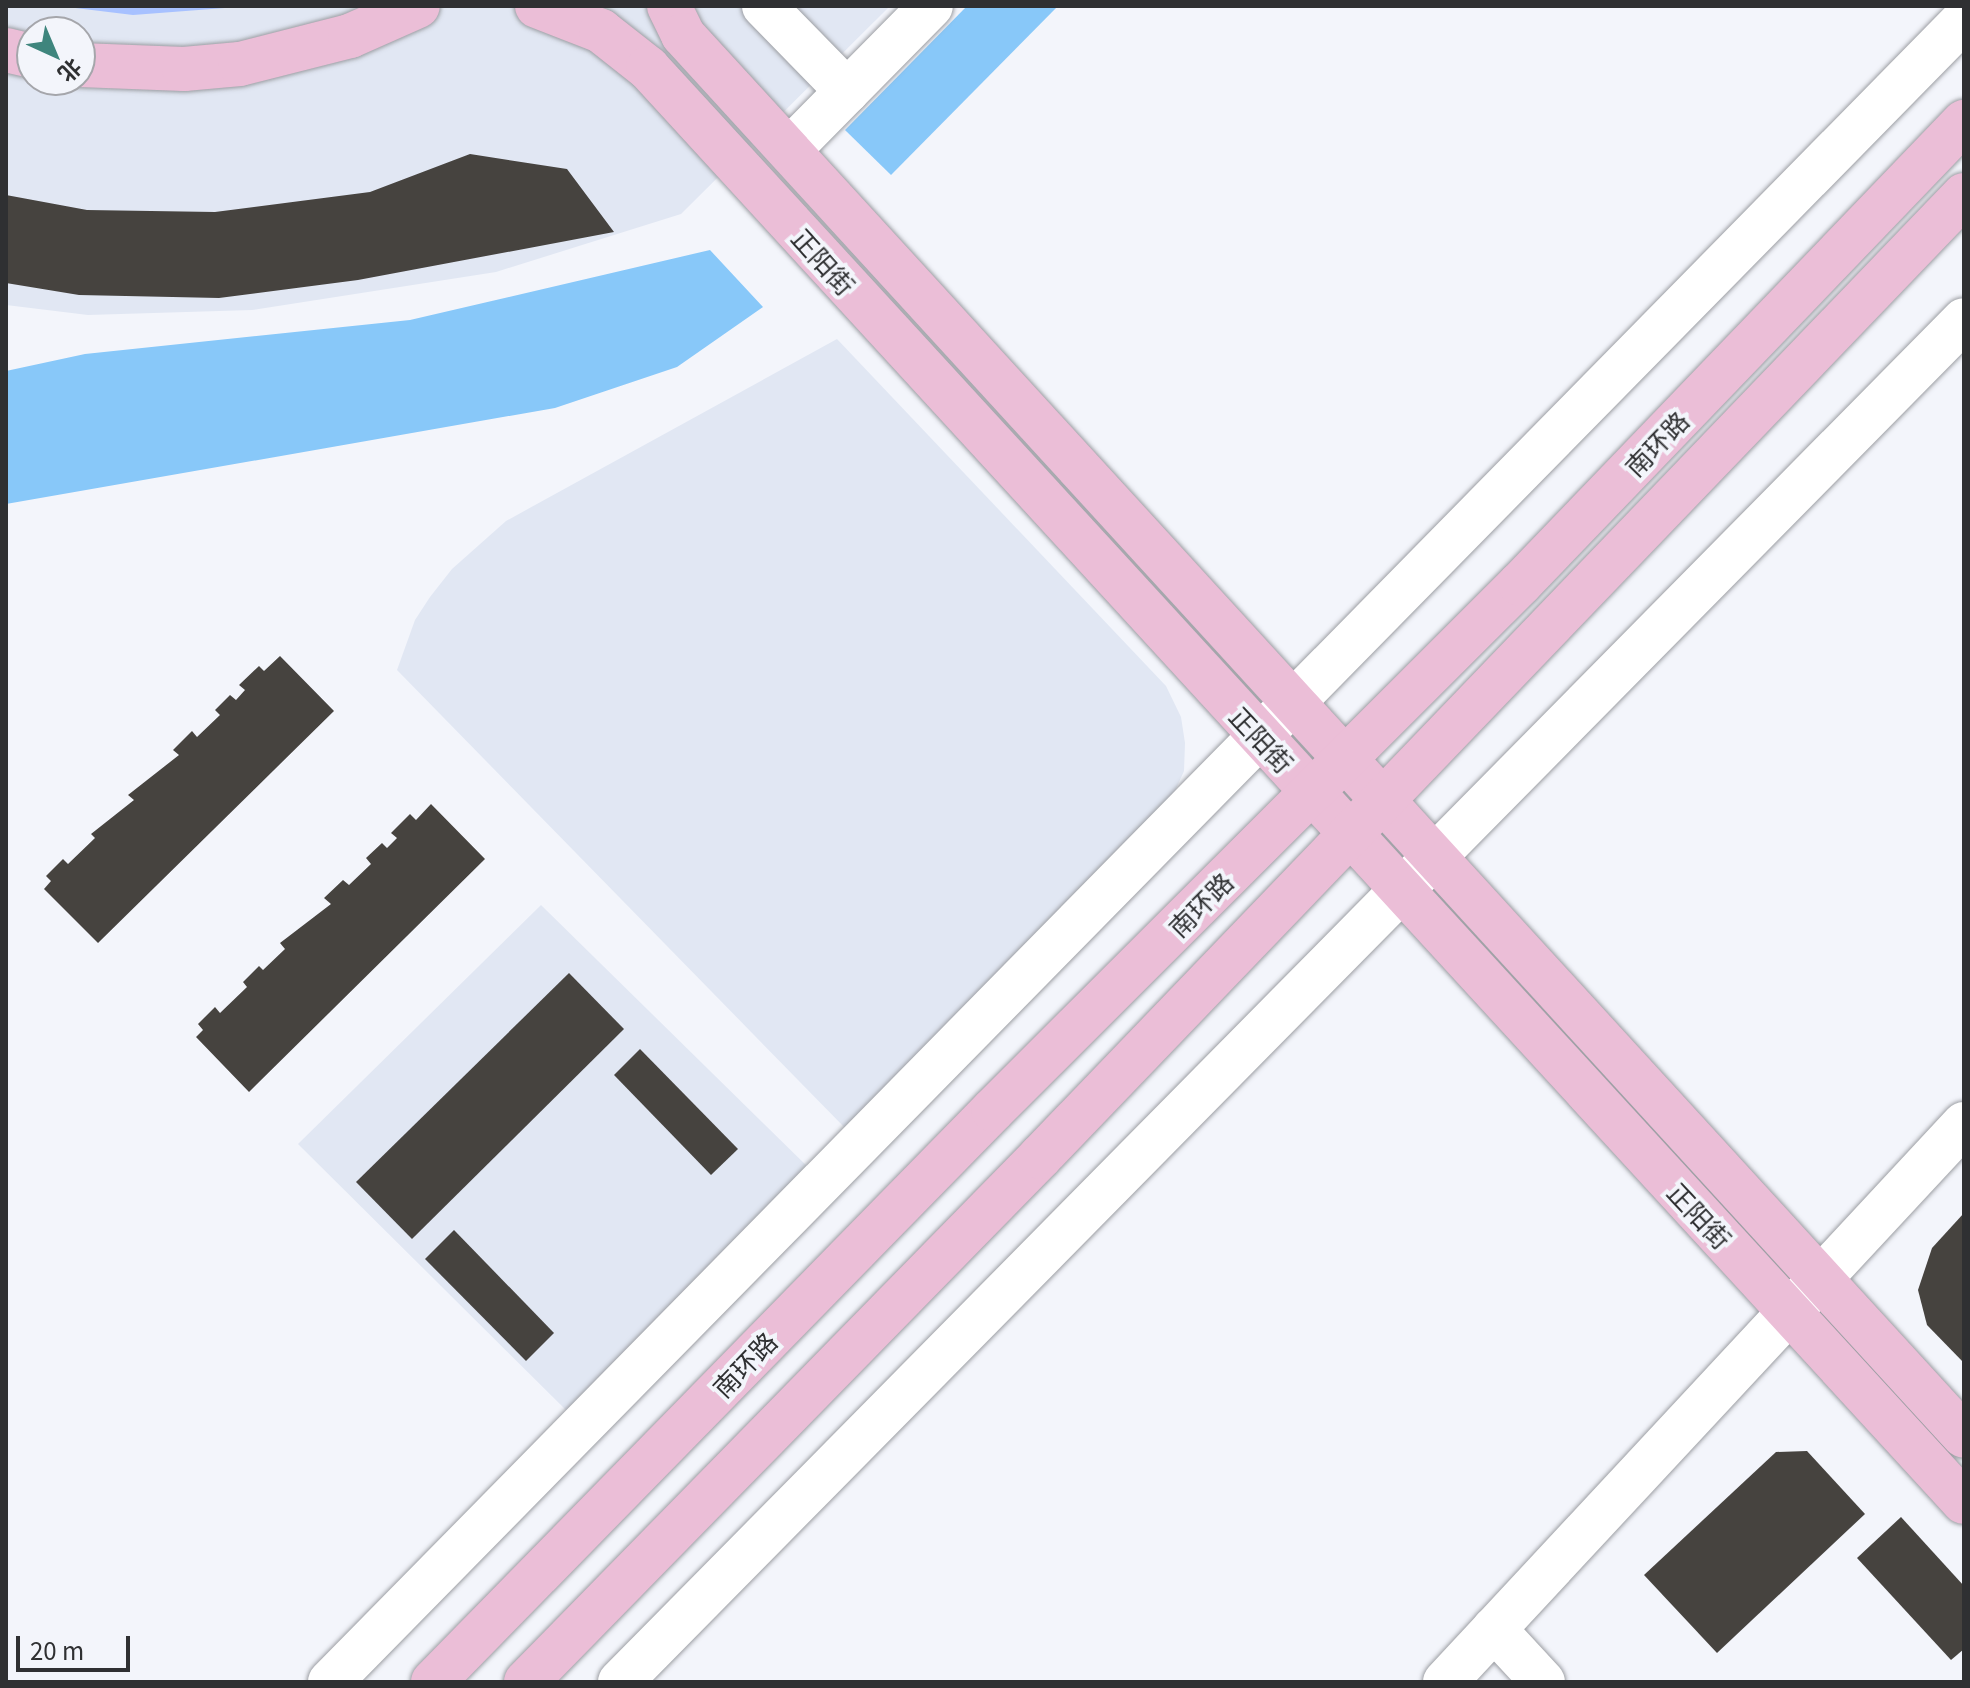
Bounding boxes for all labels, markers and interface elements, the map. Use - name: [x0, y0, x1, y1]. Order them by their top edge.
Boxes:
- north arrow: [16, 16, 96, 96]
- text: 北: [52, 53, 90, 91]
- street label: 正阳街: [786, 222, 862, 300]
- street label: 南环路: [1618, 404, 1694, 482]
- street label: 正阳街: [1224, 700, 1300, 778]
- street label: 南环路: [1161, 865, 1239, 943]
- street label: 正阳街: [1662, 1176, 1738, 1254]
- street label: 南环路: [706, 1325, 782, 1403]
- scale bar: [20, 1620, 134, 1670]
- text: 20 m: [30, 1632, 84, 1667]

